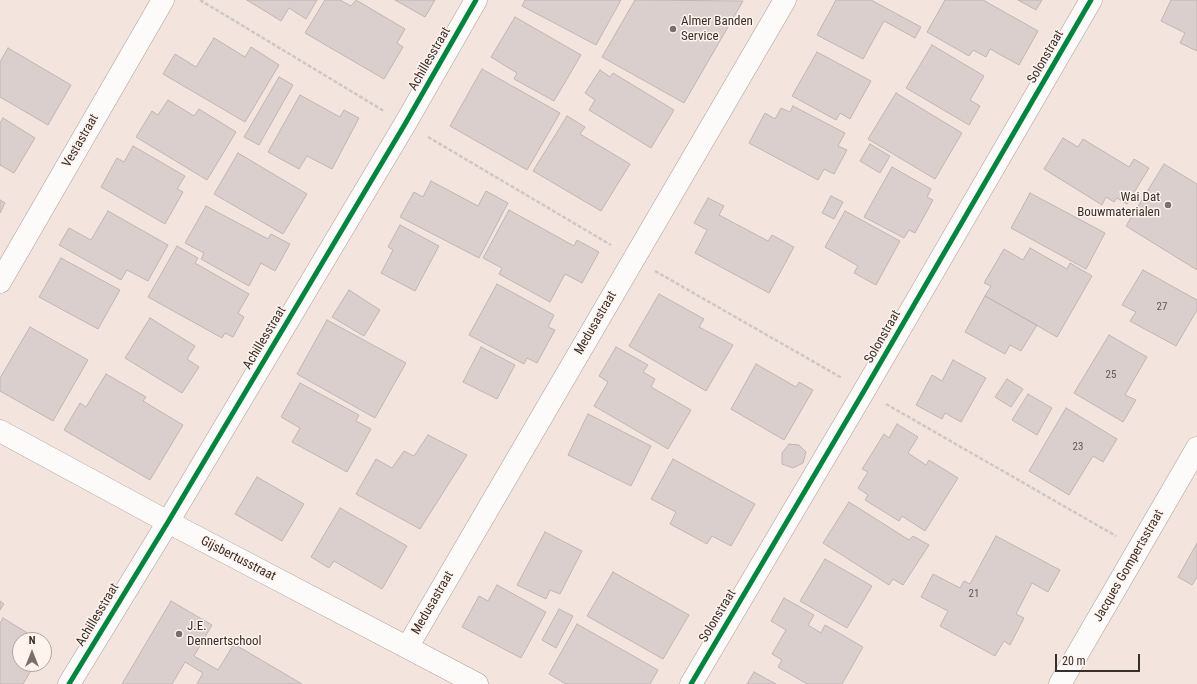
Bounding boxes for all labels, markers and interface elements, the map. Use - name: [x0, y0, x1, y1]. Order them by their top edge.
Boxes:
- place label: Almer Banden Service: [681, 14, 753, 45]
- marker: Almer Banden Service: [668, 24, 678, 34]
- street label: Achillesstraat: [406, 25, 454, 93]
- street label: Solonstraat: [1025, 28, 1067, 86]
- street label: Vestastraat: [60, 112, 102, 170]
- place label: Wai Dat Bouwmaterialen: [1077, 190, 1160, 221]
- marker: Wai Dat Bouwmaterialen: [1163, 200, 1173, 210]
- street label: Medusastraat: [572, 289, 620, 357]
- house number: 27: [1157, 300, 1167, 314]
- street label: Achillesstraat: [240, 304, 290, 372]
- street label: Solonstraat: [862, 308, 904, 366]
- house number: 25: [1106, 368, 1116, 382]
- house number: 23: [1073, 440, 1083, 454]
- street label: Jacques Gompertsstraat: [1091, 507, 1167, 625]
- street label: Gijsbertusstraat: [198, 533, 278, 585]
- street label: Medusastraat: [409, 569, 457, 637]
- street label: Achillesstraat: [73, 581, 123, 649]
- street label: Solonstraat: [696, 587, 740, 645]
- house number: 21: [969, 587, 979, 601]
- place label: J.E. Dennertschool: [187, 619, 262, 650]
- marker: J.E. Dennertschool: [174, 629, 184, 639]
- north arrow: [12, 632, 52, 672]
- text: N: [29, 634, 35, 647]
- scale bar: [1057, 646, 1142, 672]
- text: 20 m: [1062, 654, 1086, 668]

